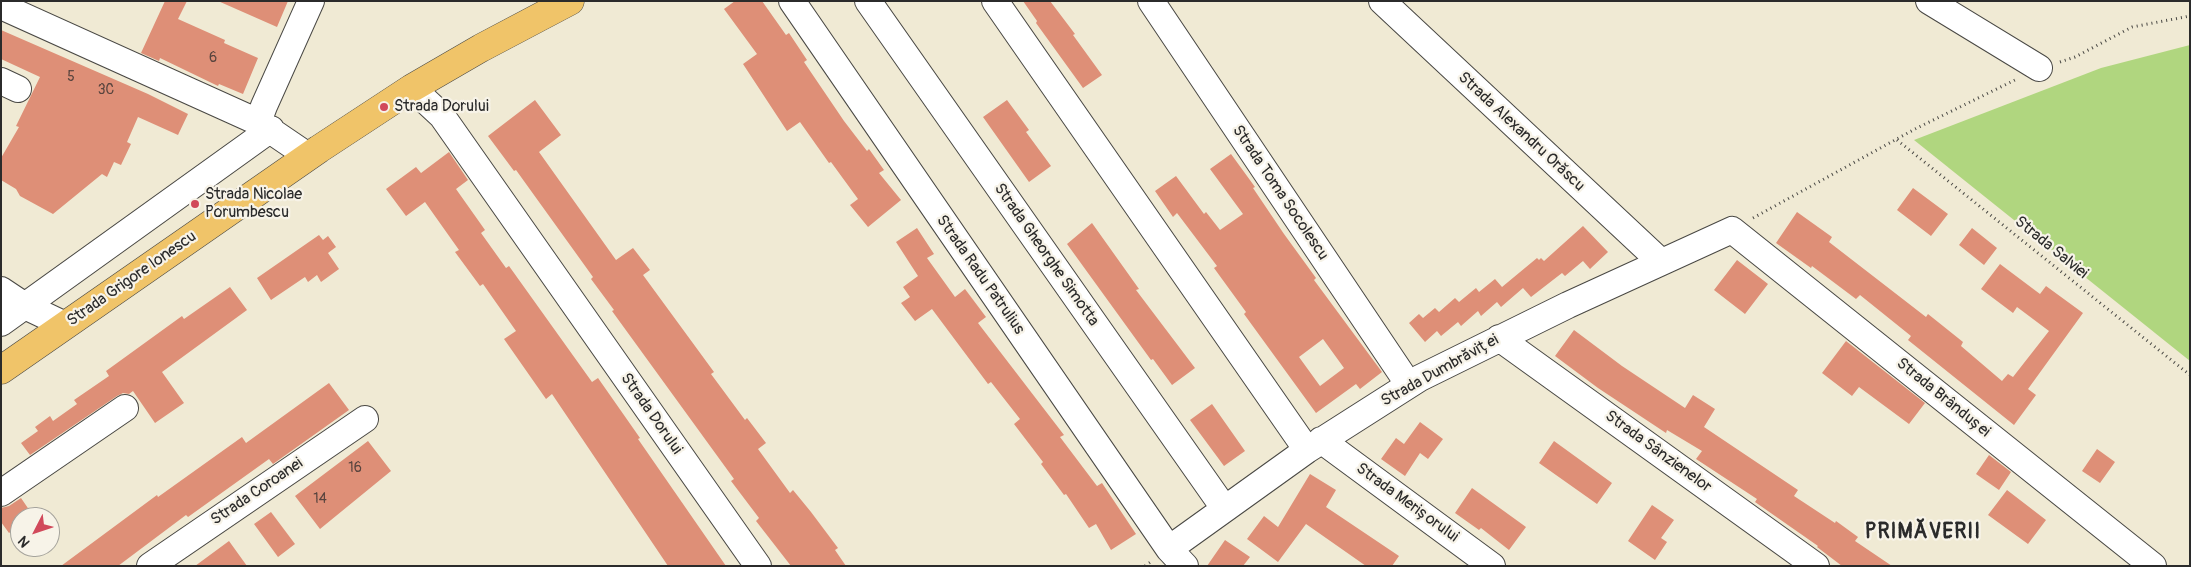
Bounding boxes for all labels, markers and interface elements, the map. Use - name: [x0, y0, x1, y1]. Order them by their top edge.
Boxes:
- house number: 6: [209, 50, 217, 66]
- street label: Strada Alexandru Orăscu: [1454, 68, 1588, 196]
- house number: 5: [67, 69, 75, 85]
- house number: 3C: [98, 82, 114, 98]
- place label: Strada Dorului: [394, 97, 489, 117]
- marker: Strada Dorului: [378, 101, 390, 113]
- street label: Strada Toma Socolescu: [1228, 122, 1332, 264]
- street label: Strada Gheorghe Simotta: [989, 180, 1103, 330]
- place label: Strada Nicolae Porumbescu: [205, 185, 302, 223]
- marker: Strada Nicolae Porumbescu: [189, 198, 201, 210]
- street label: Strada Radu Patrulius: [932, 212, 1028, 338]
- street label: Strada Salviei: [2010, 213, 2092, 283]
- street label: Strada Grigore Ionescu: [64, 227, 200, 331]
- street label: Strada Dumbrăviței: [1378, 331, 1502, 411]
- street label: Strada Brândușei: [1892, 354, 1994, 442]
- street label: Strada Dorului: [616, 370, 686, 458]
- street label: Strada Sânzienelor: [1601, 407, 1715, 497]
- street label: Strada Coroanei: [207, 454, 307, 530]
- street label: Strada Merișorului: [1352, 459, 1462, 547]
- house number: 16: [348, 460, 362, 476]
- house number: 14: [313, 491, 327, 507]
- north arrow: [10, 507, 60, 557]
- district label: PRIMĂVERII: [1864, 520, 1982, 546]
- text: N: [15, 532, 34, 551]

